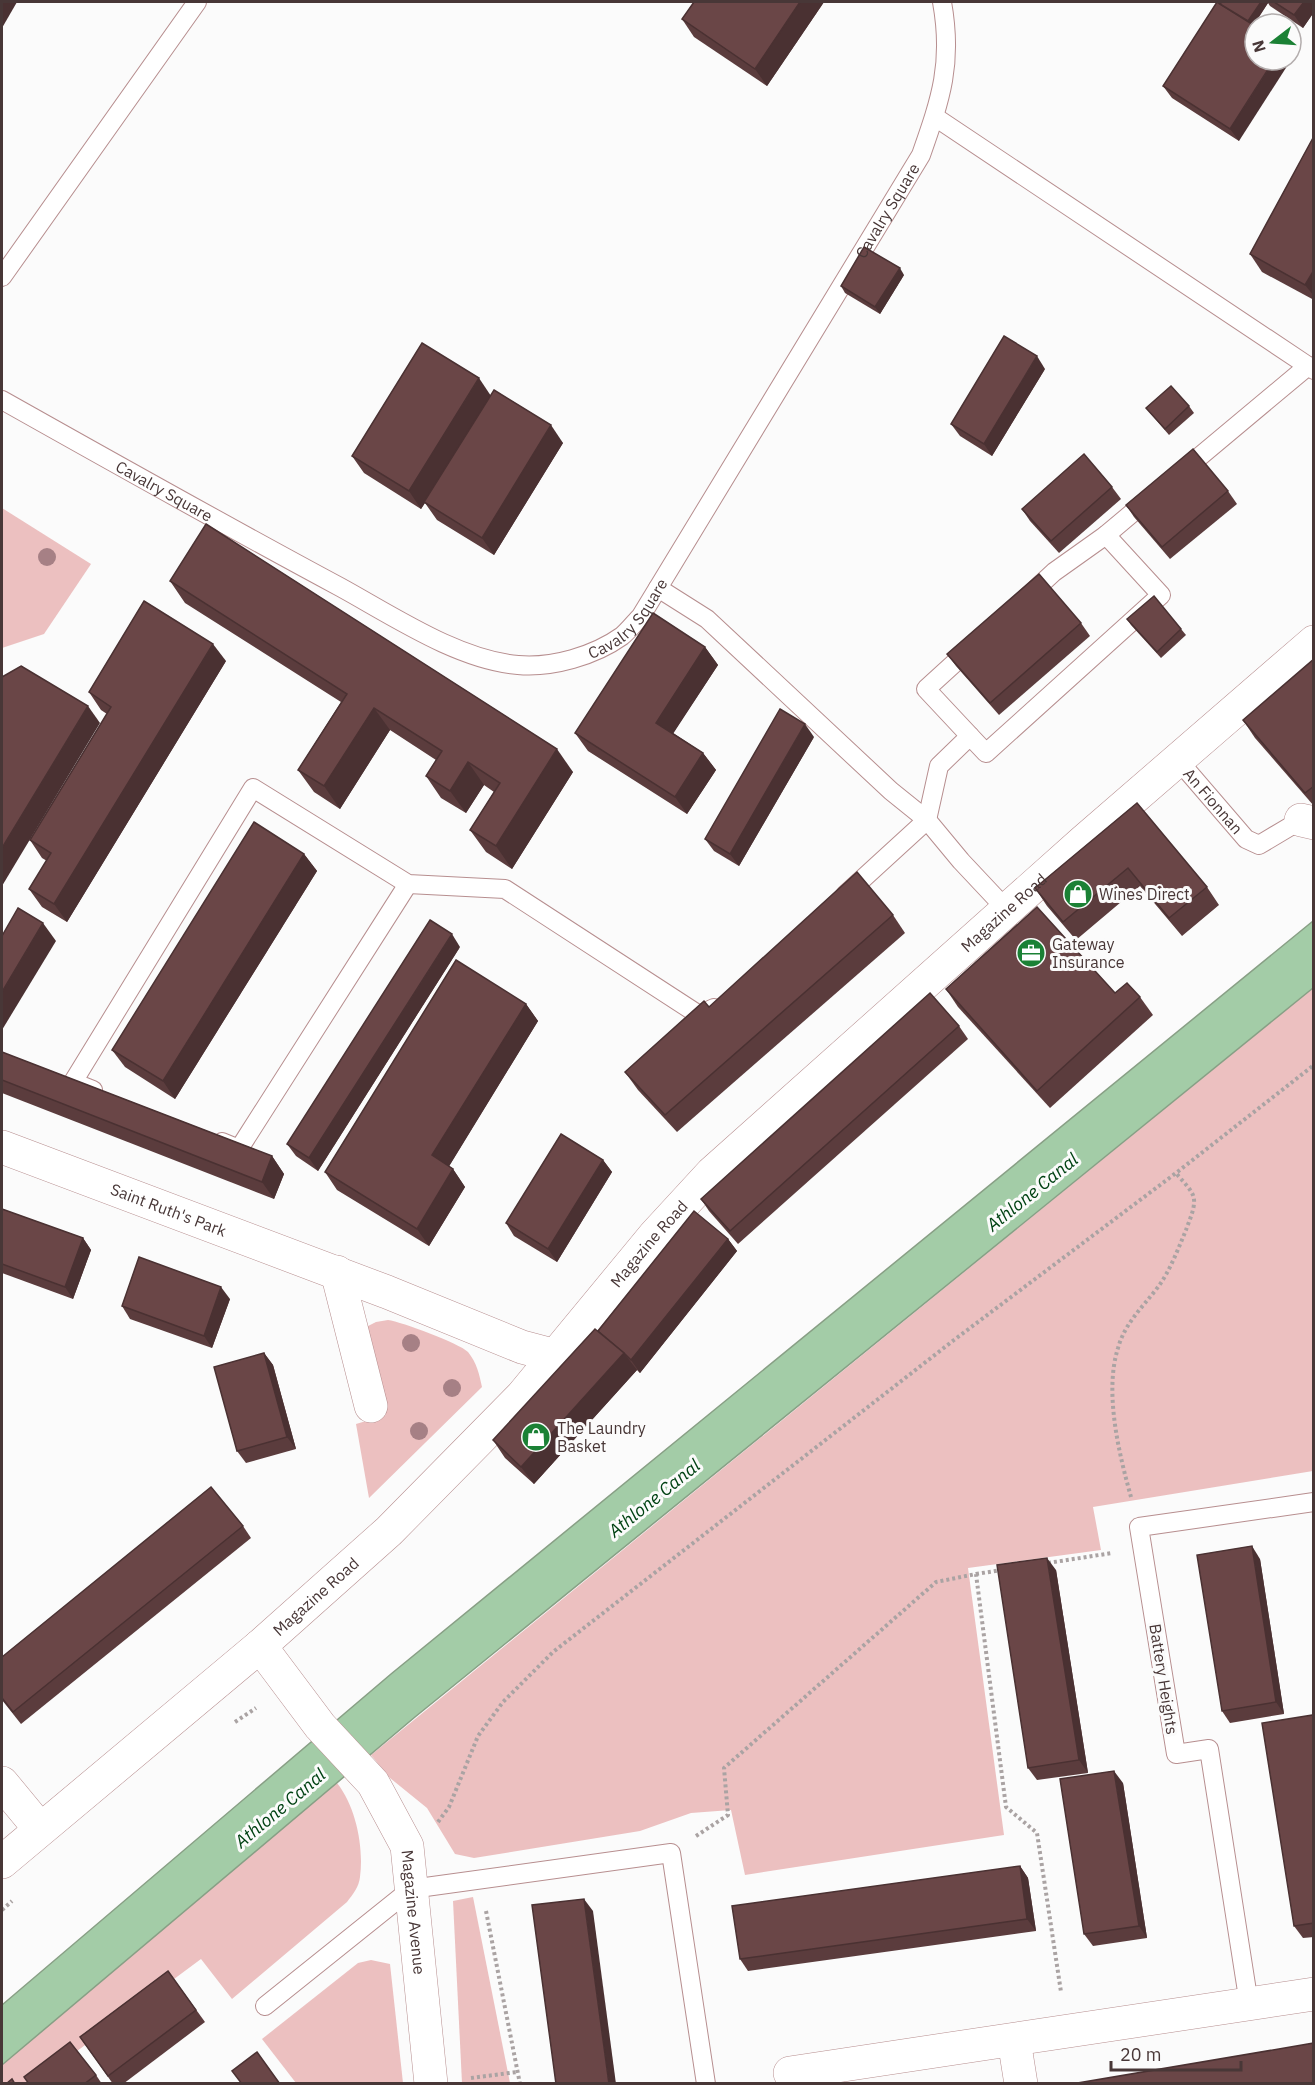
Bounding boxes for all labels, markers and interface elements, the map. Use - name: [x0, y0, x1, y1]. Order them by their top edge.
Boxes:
- north arrow: [1243, 12, 1303, 72]
- text: N: [1247, 38, 1270, 55]
- street label: Cavalry Square: [851, 159, 924, 262]
- street label: Cavalry Square: [112, 456, 216, 526]
- street label: Cavalry Square: [585, 575, 672, 663]
- street label: An Fionnan: [1179, 764, 1247, 838]
- street label: Magazine Road: [957, 869, 1051, 956]
- shop icon: Wines Direct: [1062, 878, 1094, 910]
- place label: Wines Direct: [1099, 884, 1190, 904]
- place label: Gateway Insurance: [1052, 934, 1125, 972]
- office icon: Gateway Insurance: [1015, 937, 1047, 969]
- water label: Athlone Canal: [981, 1148, 1083, 1237]
- street label: Saint Ruth's Park: [108, 1179, 230, 1241]
- street label: Magazine Road: [606, 1196, 692, 1291]
- place label: The Laundry Basket: [557, 1418, 646, 1456]
- shop icon: The Laundry Basket: [520, 1421, 552, 1453]
- water label: Athlone Canal: [603, 1454, 705, 1543]
- street label: Magazine Road: [268, 1553, 363, 1640]
- street label: Battery Heights: [1145, 1622, 1183, 1736]
- water label: Athlone Canal: [229, 1763, 330, 1853]
- street label: Magazine Avenue: [397, 1849, 430, 1976]
- scale bar: [1111, 2034, 1242, 2072]
- text: 20 m: [1120, 2043, 1162, 2066]

